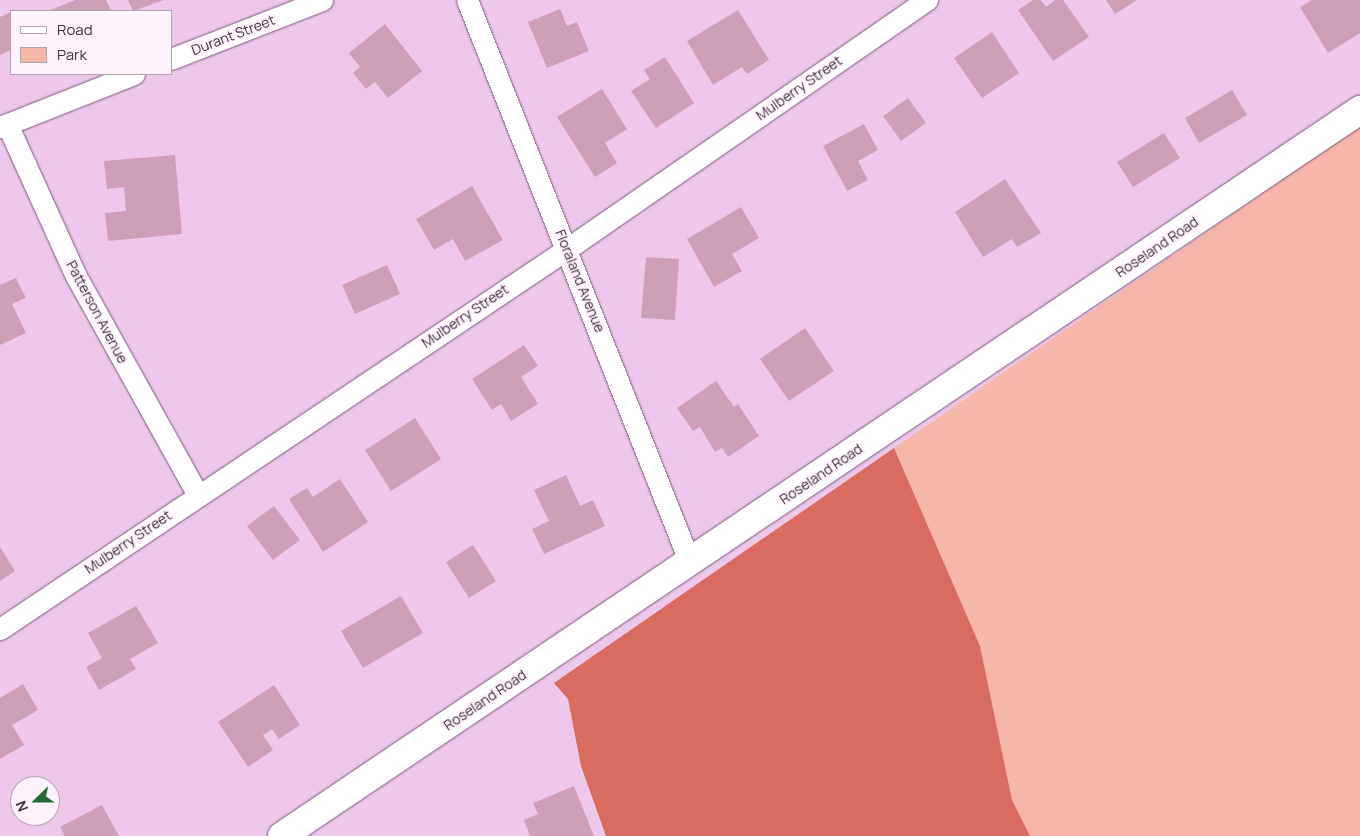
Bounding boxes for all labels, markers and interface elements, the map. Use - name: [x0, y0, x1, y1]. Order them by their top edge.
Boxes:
- legend: [10, 10, 172, 75]
- street label: Durant Street: [189, 11, 277, 59]
- text: Road: [57, 19, 93, 40]
- text: Park: [57, 44, 87, 65]
- street label: Mulberry Street: [753, 52, 845, 124]
- street label: Roseland Road: [1112, 213, 1202, 281]
- street label: Floraland Avenue: [552, 227, 608, 335]
- street label: Patterson Avenue: [63, 258, 131, 366]
- street label: Mulberry Street: [418, 281, 512, 351]
- street label: Roseland Road: [776, 440, 866, 508]
- street label: Mulberry Street: [81, 507, 175, 577]
- street label: Roseland Road: [440, 666, 530, 734]
- north arrow: [10, 776, 60, 826]
- text: N: [11, 798, 32, 815]

